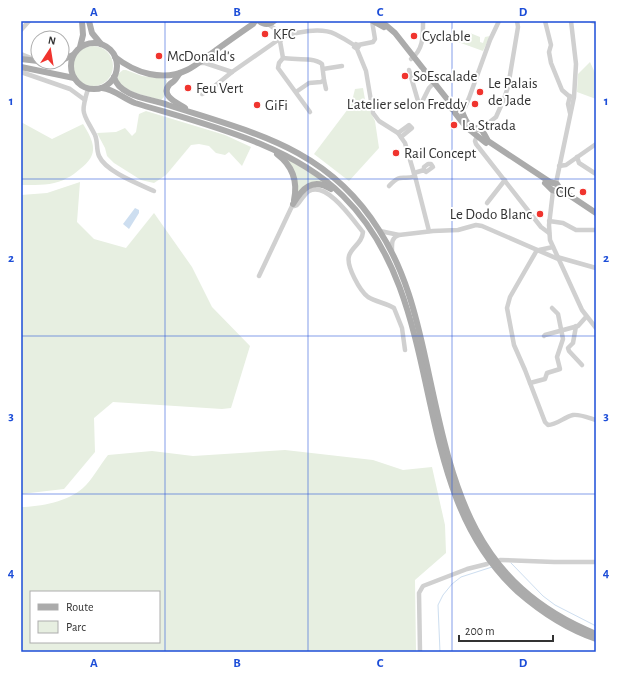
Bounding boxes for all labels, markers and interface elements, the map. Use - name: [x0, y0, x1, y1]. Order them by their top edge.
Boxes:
- text: A: [90, 6, 98, 19]
- text: B: [233, 6, 241, 19]
- text: C: [377, 6, 384, 19]
- text: D: [519, 6, 528, 19]
- place label: KFC: [273, 27, 296, 42]
- marker: KFC: [260, 29, 270, 39]
- place label: Cyclable: [422, 29, 471, 44]
- north arrow: [30, 30, 70, 70]
- marker: Cyclable: [409, 31, 419, 41]
- text: N: [47, 35, 57, 47]
- place label: McDonald's: [167, 49, 235, 64]
- marker: McDonald's: [154, 51, 164, 61]
- place label: SoEscalade: [413, 69, 478, 84]
- marker: SoEscalade: [400, 71, 410, 81]
- place label: Le Palais de Jade: [488, 76, 538, 108]
- place label: Feu Vert: [196, 81, 244, 96]
- marker: Feu Vert: [183, 83, 193, 93]
- marker: Le Palais de Jade: [475, 87, 485, 97]
- text: 1: [9, 95, 13, 108]
- text: 1: [604, 95, 608, 108]
- place label: L'atelier selon Freddy: [347, 97, 468, 112]
- place label: GiFi: [265, 98, 288, 113]
- marker: L'atelier selon Freddy: [470, 99, 480, 109]
- marker: GiFi: [252, 100, 262, 110]
- place label: La Strada: [462, 118, 516, 133]
- marker: La Strada: [449, 120, 459, 130]
- place label: Rail Concept: [404, 146, 477, 161]
- marker: Rail Concept: [391, 148, 401, 158]
- place label: CIC: [556, 185, 575, 200]
- marker: CIC: [578, 187, 588, 197]
- place label: Le Dodo Blanc: [450, 207, 532, 222]
- marker: Le Dodo Blanc: [535, 209, 545, 219]
- text: 2: [8, 252, 14, 265]
- text: 2: [603, 252, 609, 265]
- text: 3: [8, 410, 14, 423]
- text: 3: [603, 410, 609, 423]
- text: 4: [8, 567, 15, 580]
- text: 4: [603, 567, 610, 580]
- legend: [30, 591, 160, 643]
- text: Route: [66, 601, 93, 613]
- scale bar: [459, 617, 553, 643]
- text: Parc: [66, 621, 86, 633]
- text: 200 m: [465, 625, 495, 637]
- text: A: [90, 657, 98, 670]
- text: B: [233, 657, 241, 670]
- text: C: [377, 657, 384, 670]
- text: D: [519, 657, 528, 670]

